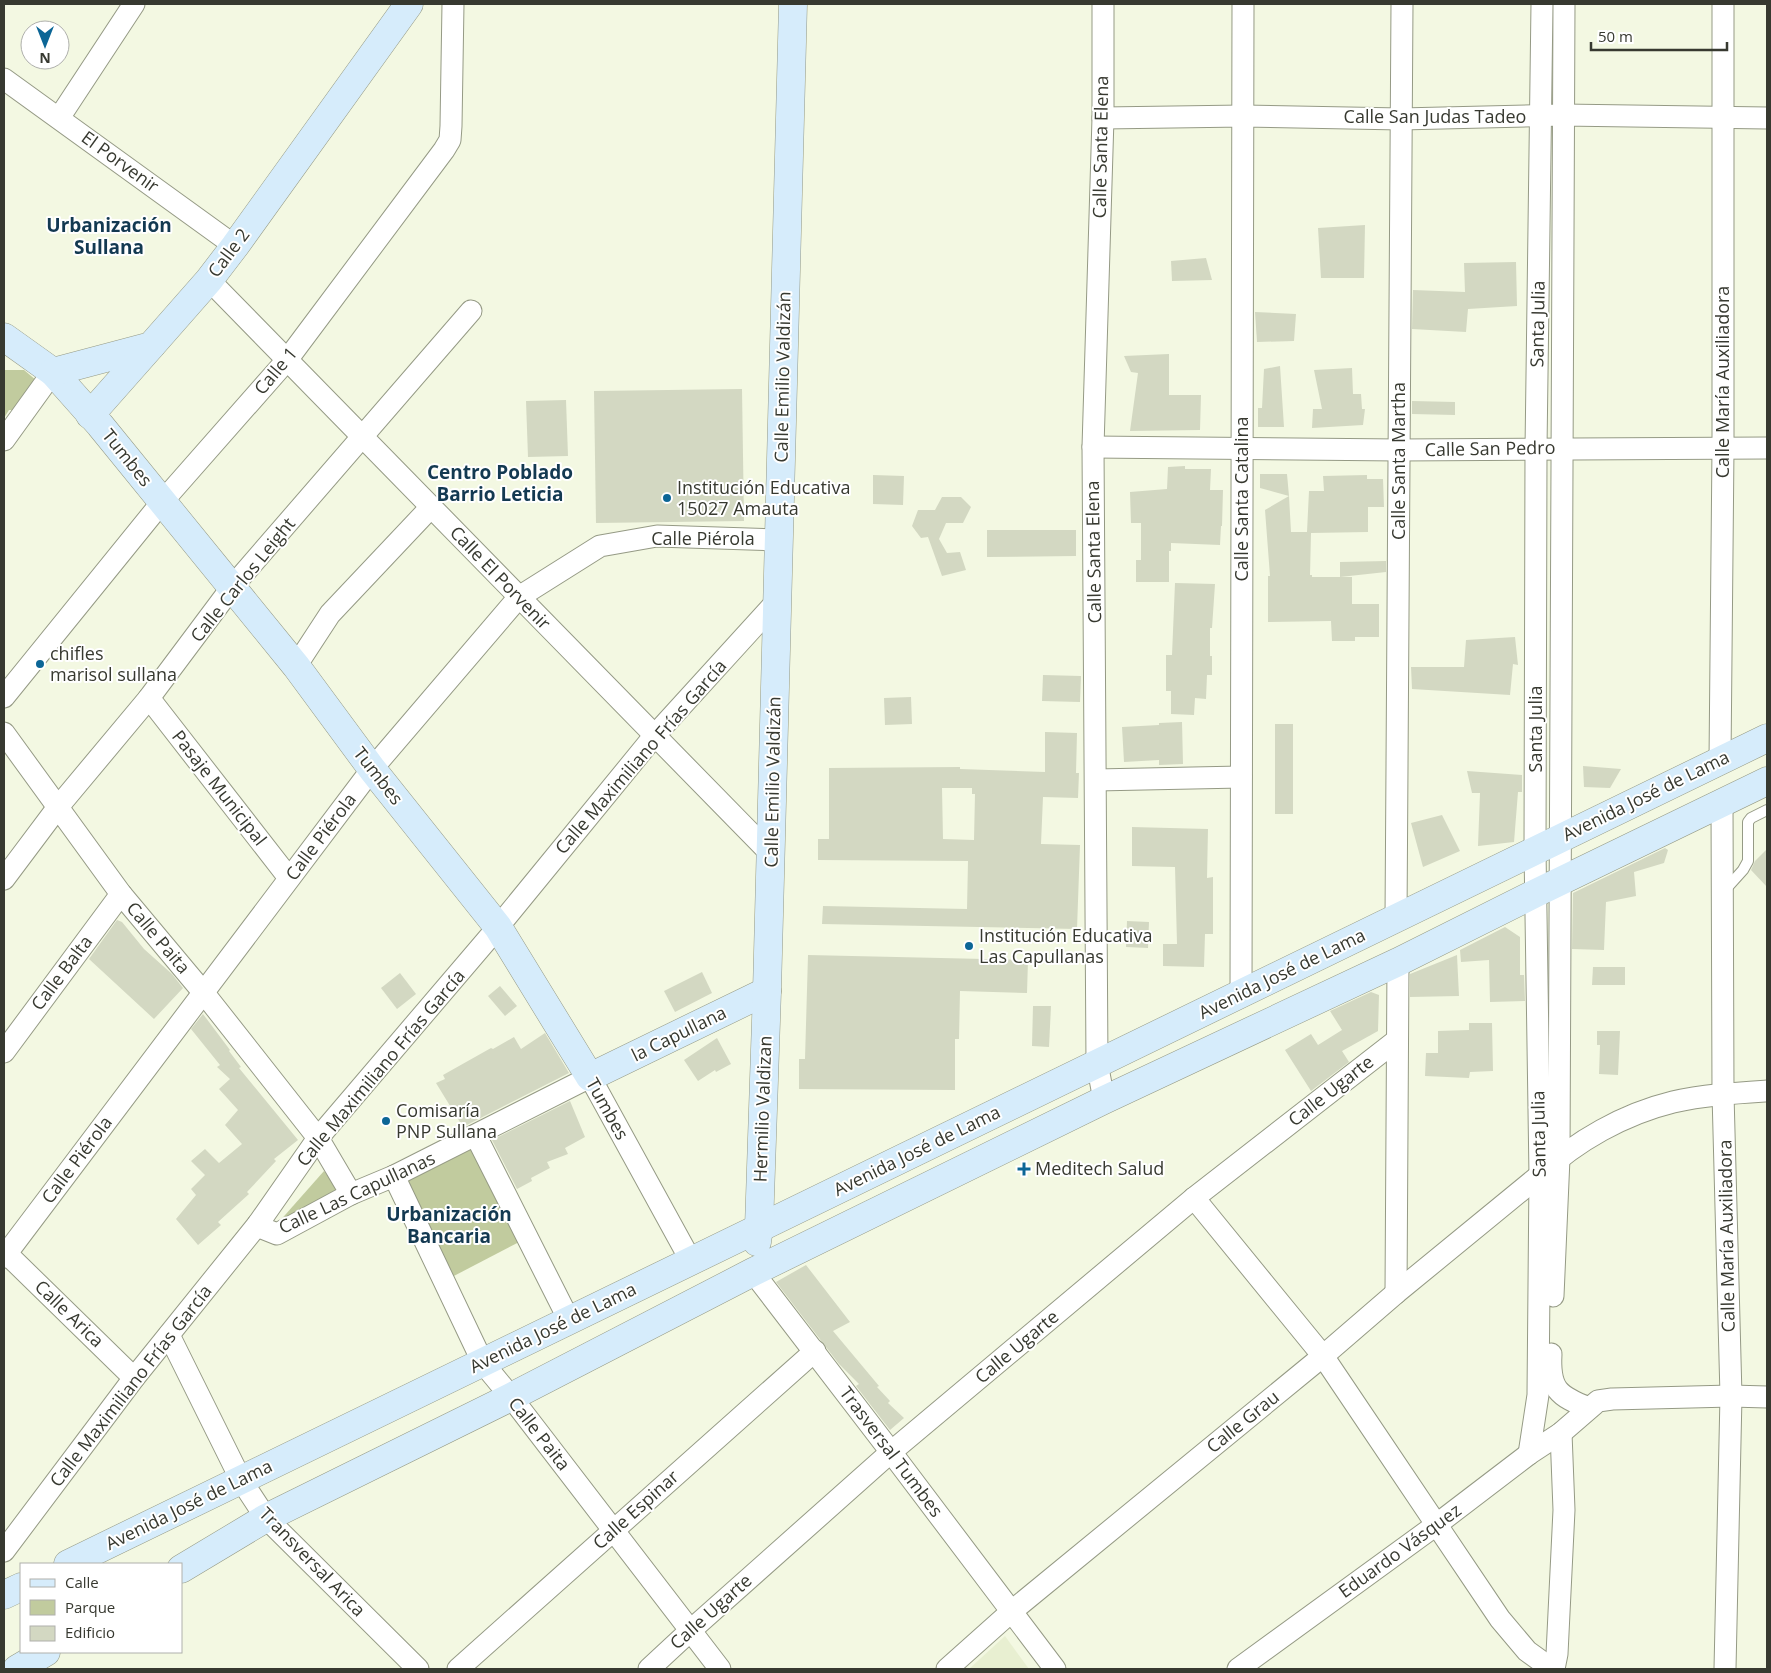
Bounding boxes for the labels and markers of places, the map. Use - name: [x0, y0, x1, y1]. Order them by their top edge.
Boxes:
- place label: Institución Educativa 15027 Amauta: [677, 475, 850, 520]
- marker: Institución Educativa 15027 Amauta: [661, 492, 673, 504]
- place label: chifles marisol sullana: [50, 641, 177, 686]
- marker: chifles marisol sullana: [34, 658, 46, 670]
- place label: Institución Educativa Las Capullanas: [979, 923, 1152, 968]
- marker: Institución Educativa Las Capullanas: [963, 940, 975, 952]
- place label: Comisaría PNP Sullana: [396, 1098, 497, 1143]
- marker: Comisaría PNP Sullana: [380, 1115, 392, 1127]
- place label: Meditech Salud: [1035, 1156, 1164, 1180]
- marker: Meditech Salud: [1017, 1162, 1031, 1176]

